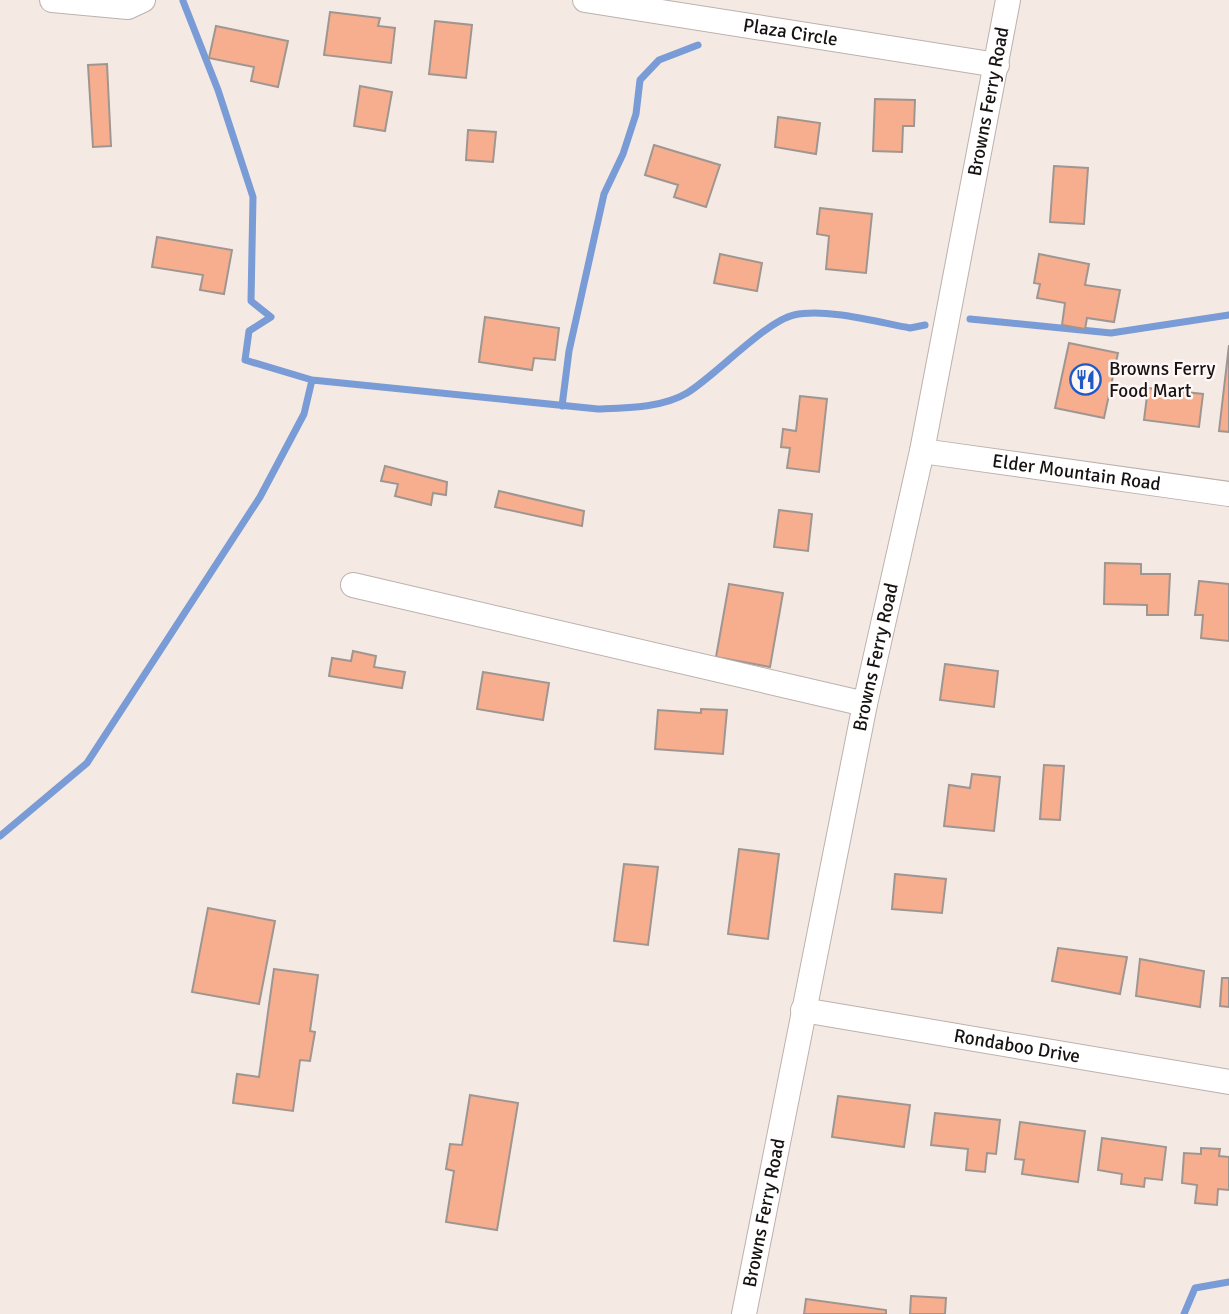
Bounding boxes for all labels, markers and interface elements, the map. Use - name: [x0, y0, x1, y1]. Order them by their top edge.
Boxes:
- street label: Plaza Circle: [741, 13, 839, 52]
- street label: Browns Ferry Road: [963, 25, 1015, 178]
- place label: Browns Ferry Food Mart: [1109, 357, 1215, 403]
- restaurant icon: Browns Ferry Food Mart: [1069, 363, 1103, 397]
- street label: Elder Mountain Road: [991, 449, 1162, 496]
- street label: Browns Ferry Road: [848, 581, 904, 733]
- street label: Rondaboo Drive: [952, 1024, 1082, 1069]
- street label: Browns Ferry Road: [738, 1136, 791, 1290]

